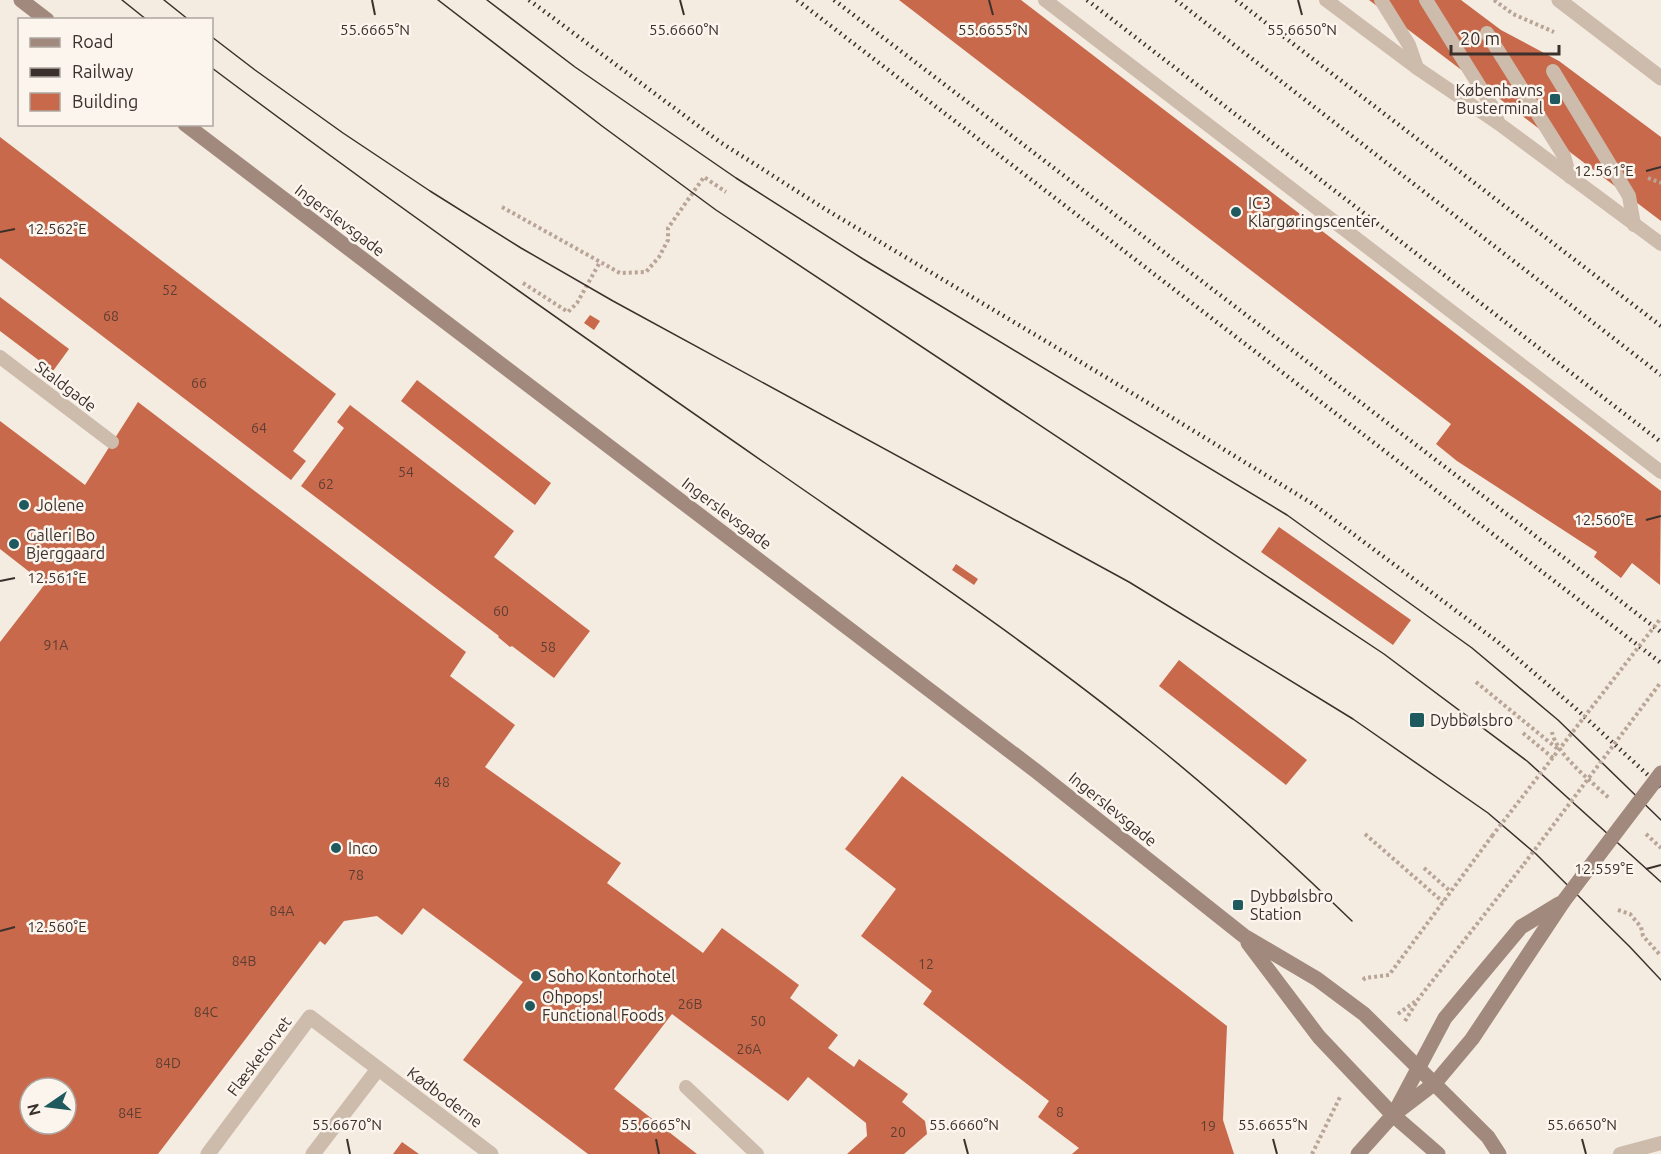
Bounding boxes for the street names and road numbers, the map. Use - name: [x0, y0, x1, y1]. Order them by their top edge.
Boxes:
- street label: Ingerslevsgade: [292, 180, 388, 260]
- street label: Staldgade: [32, 357, 100, 415]
- street label: Ingerslevsgade: [679, 473, 775, 553]
- street label: Ingerslevsgade: [1065, 768, 1161, 850]
- street label: Flæsketorvet: [223, 1012, 295, 1099]
- street label: Kødboderne: [404, 1063, 486, 1131]

